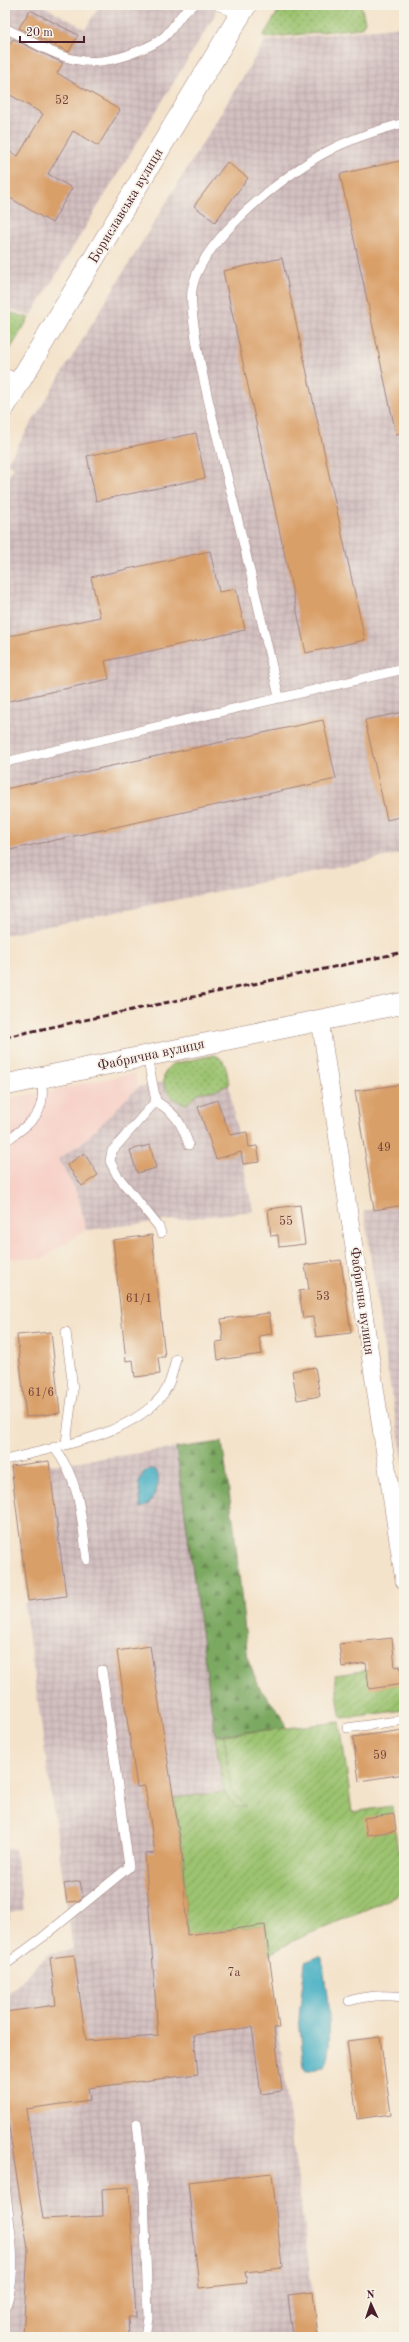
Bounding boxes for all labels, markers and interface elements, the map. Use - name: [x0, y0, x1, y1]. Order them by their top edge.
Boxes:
- scale bar: [20, 18, 84, 44]
- text: 20 m: [26, 27, 53, 39]
- house number: 52: [55, 94, 69, 107]
- street label: Бориславська вулиця: [86, 146, 166, 266]
- street label: Фабрична вулиця: [96, 1037, 206, 1073]
- house number: 49: [377, 1142, 391, 1154]
- house number: 55: [279, 1215, 293, 1228]
- street label: Фабрична вулиця: [347, 1246, 377, 1356]
- house number: 53: [316, 1290, 330, 1303]
- house number: 61/1: [126, 1293, 152, 1305]
- house number: 61/6: [28, 1387, 54, 1399]
- house number: 59: [373, 1749, 387, 1762]
- house number: 7а: [228, 1967, 241, 1979]
- north arrow: [351, 2284, 391, 2324]
- text: N: [366, 2290, 376, 2301]

